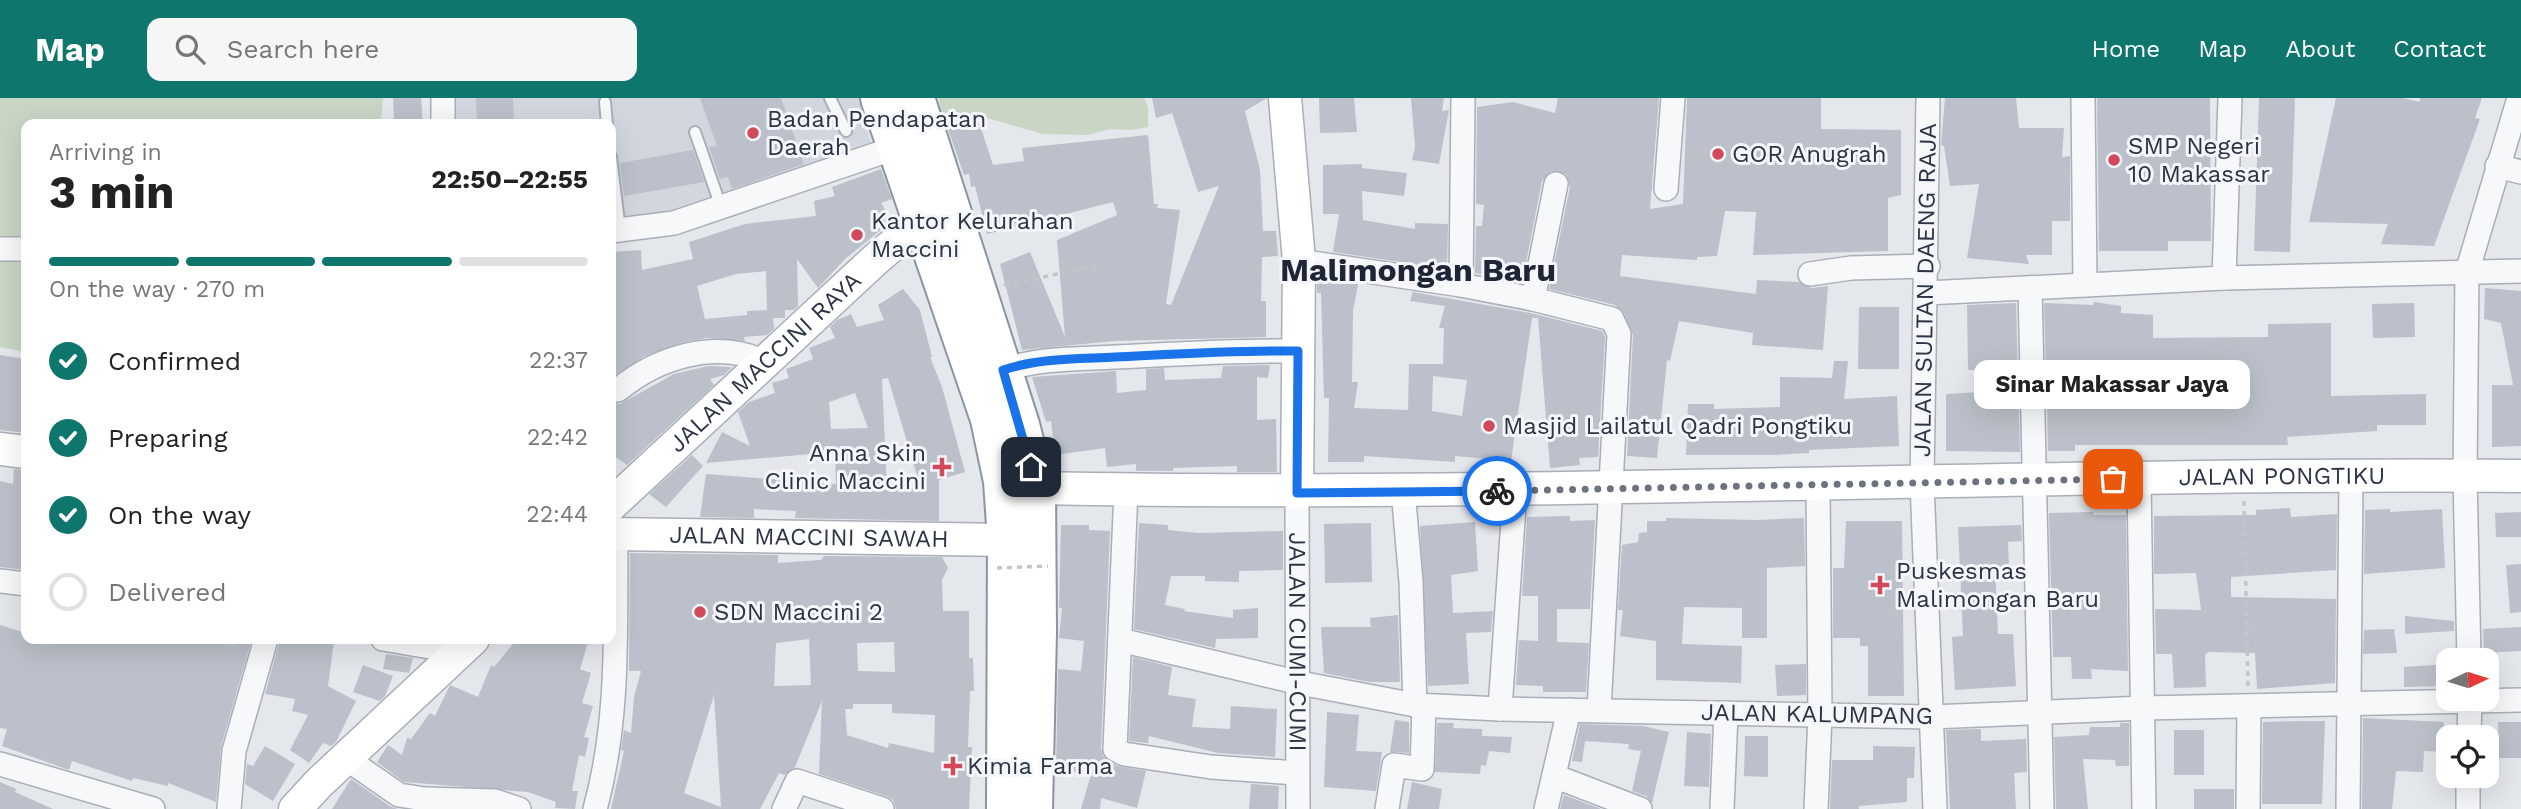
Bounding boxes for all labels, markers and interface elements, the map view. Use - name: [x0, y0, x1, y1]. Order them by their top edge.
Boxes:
- search box: [147, 18, 637, 81]
- text: Map: [35, 30, 105, 69]
- icon: search: [171, 30, 209, 68]
- text: Search here: [227, 34, 379, 64]
- text: Home: [2092, 35, 2160, 63]
- text: Map: [2198, 35, 2247, 63]
- text: About: [2285, 35, 2355, 63]
- text: Contact: [2393, 35, 2486, 63]
- place label: Badan Pendapatan Daerah: [767, 105, 986, 161]
- street label: JALAN SULTAN DAENG RAJA: [1908, 122, 1942, 457]
- marker: Badan Pendapatan Daerah: [745, 125, 761, 141]
- place label: SMP Negeri 10 Makassar: [2128, 132, 2270, 188]
- text: Arriving in: [49, 139, 162, 166]
- place label: GOR Anugrah: [1732, 140, 1887, 168]
- marker: GOR Anugrah: [1710, 146, 1726, 162]
- marker: SMP Negeri 10 Makassar: [2106, 152, 2122, 168]
- text: 22:50–22:55: [431, 164, 588, 194]
- text: 3 min: [49, 165, 175, 219]
- place label: Kantor Kelurahan Maccini: [871, 207, 1074, 263]
- marker: Kantor Kelurahan Maccini: [849, 227, 865, 243]
- district label: Malimongan Baru: [1280, 251, 1556, 289]
- street label: JALAN MACCINI RAYA: [663, 266, 867, 458]
- text: On the way · 270 m: [49, 276, 265, 303]
- icon: check: [49, 342, 87, 380]
- text: Confirmed: [108, 346, 241, 376]
- text: 22:37: [529, 347, 588, 374]
- callout: Sinar Makassar Jaya: [1975, 360, 2251, 409]
- text: Sinar Makassar Jaya: [1995, 371, 2229, 398]
- place label: Masjid Lailatul Qadri Pongtiku: [1503, 412, 1852, 440]
- marker: Masjid Lailatul Qadri Pongtiku: [1481, 418, 1497, 434]
- icon: check: [49, 419, 87, 457]
- text: Preparing: [108, 423, 228, 453]
- text: 22:42: [527, 424, 588, 451]
- pin: [1001, 437, 1061, 497]
- place label: Anna Skin Clinic Maccini: [765, 439, 926, 495]
- icon: home: [1012, 448, 1050, 486]
- pin: [2083, 449, 2143, 509]
- courier: [1462, 456, 1532, 526]
- marker: Anna Skin Clinic Maccini: [932, 457, 952, 477]
- icon: bag: [2094, 460, 2132, 498]
- street label: JALAN PONGTIKU: [2178, 462, 2385, 491]
- icon: bike: [1478, 472, 1516, 510]
- icon: check: [49, 496, 87, 534]
- text: On the way: [108, 500, 251, 530]
- text: 22:44: [526, 501, 588, 528]
- street label: JALAN MACCINI SAWAH: [669, 521, 949, 553]
- street label: JALAN CUMI-CUMI: [1283, 532, 1312, 752]
- place label: Puskesmas Malimongan Baru: [1896, 557, 2099, 613]
- marker: Puskesmas Malimongan Baru: [1870, 575, 1890, 595]
- text: Delivered: [108, 577, 227, 607]
- place label: SDN Maccini 2: [714, 598, 883, 626]
- marker: SDN Maccini 2: [692, 604, 708, 620]
- north arrow: [2436, 648, 2499, 710]
- map controls: [2436, 648, 2499, 788]
- street label: JALAN KALUMPANG: [1701, 698, 1933, 730]
- button: locate: [2436, 725, 2499, 788]
- place label: Kimia Farma: [967, 752, 1113, 780]
- marker: Kimia Farma: [945, 758, 961, 774]

